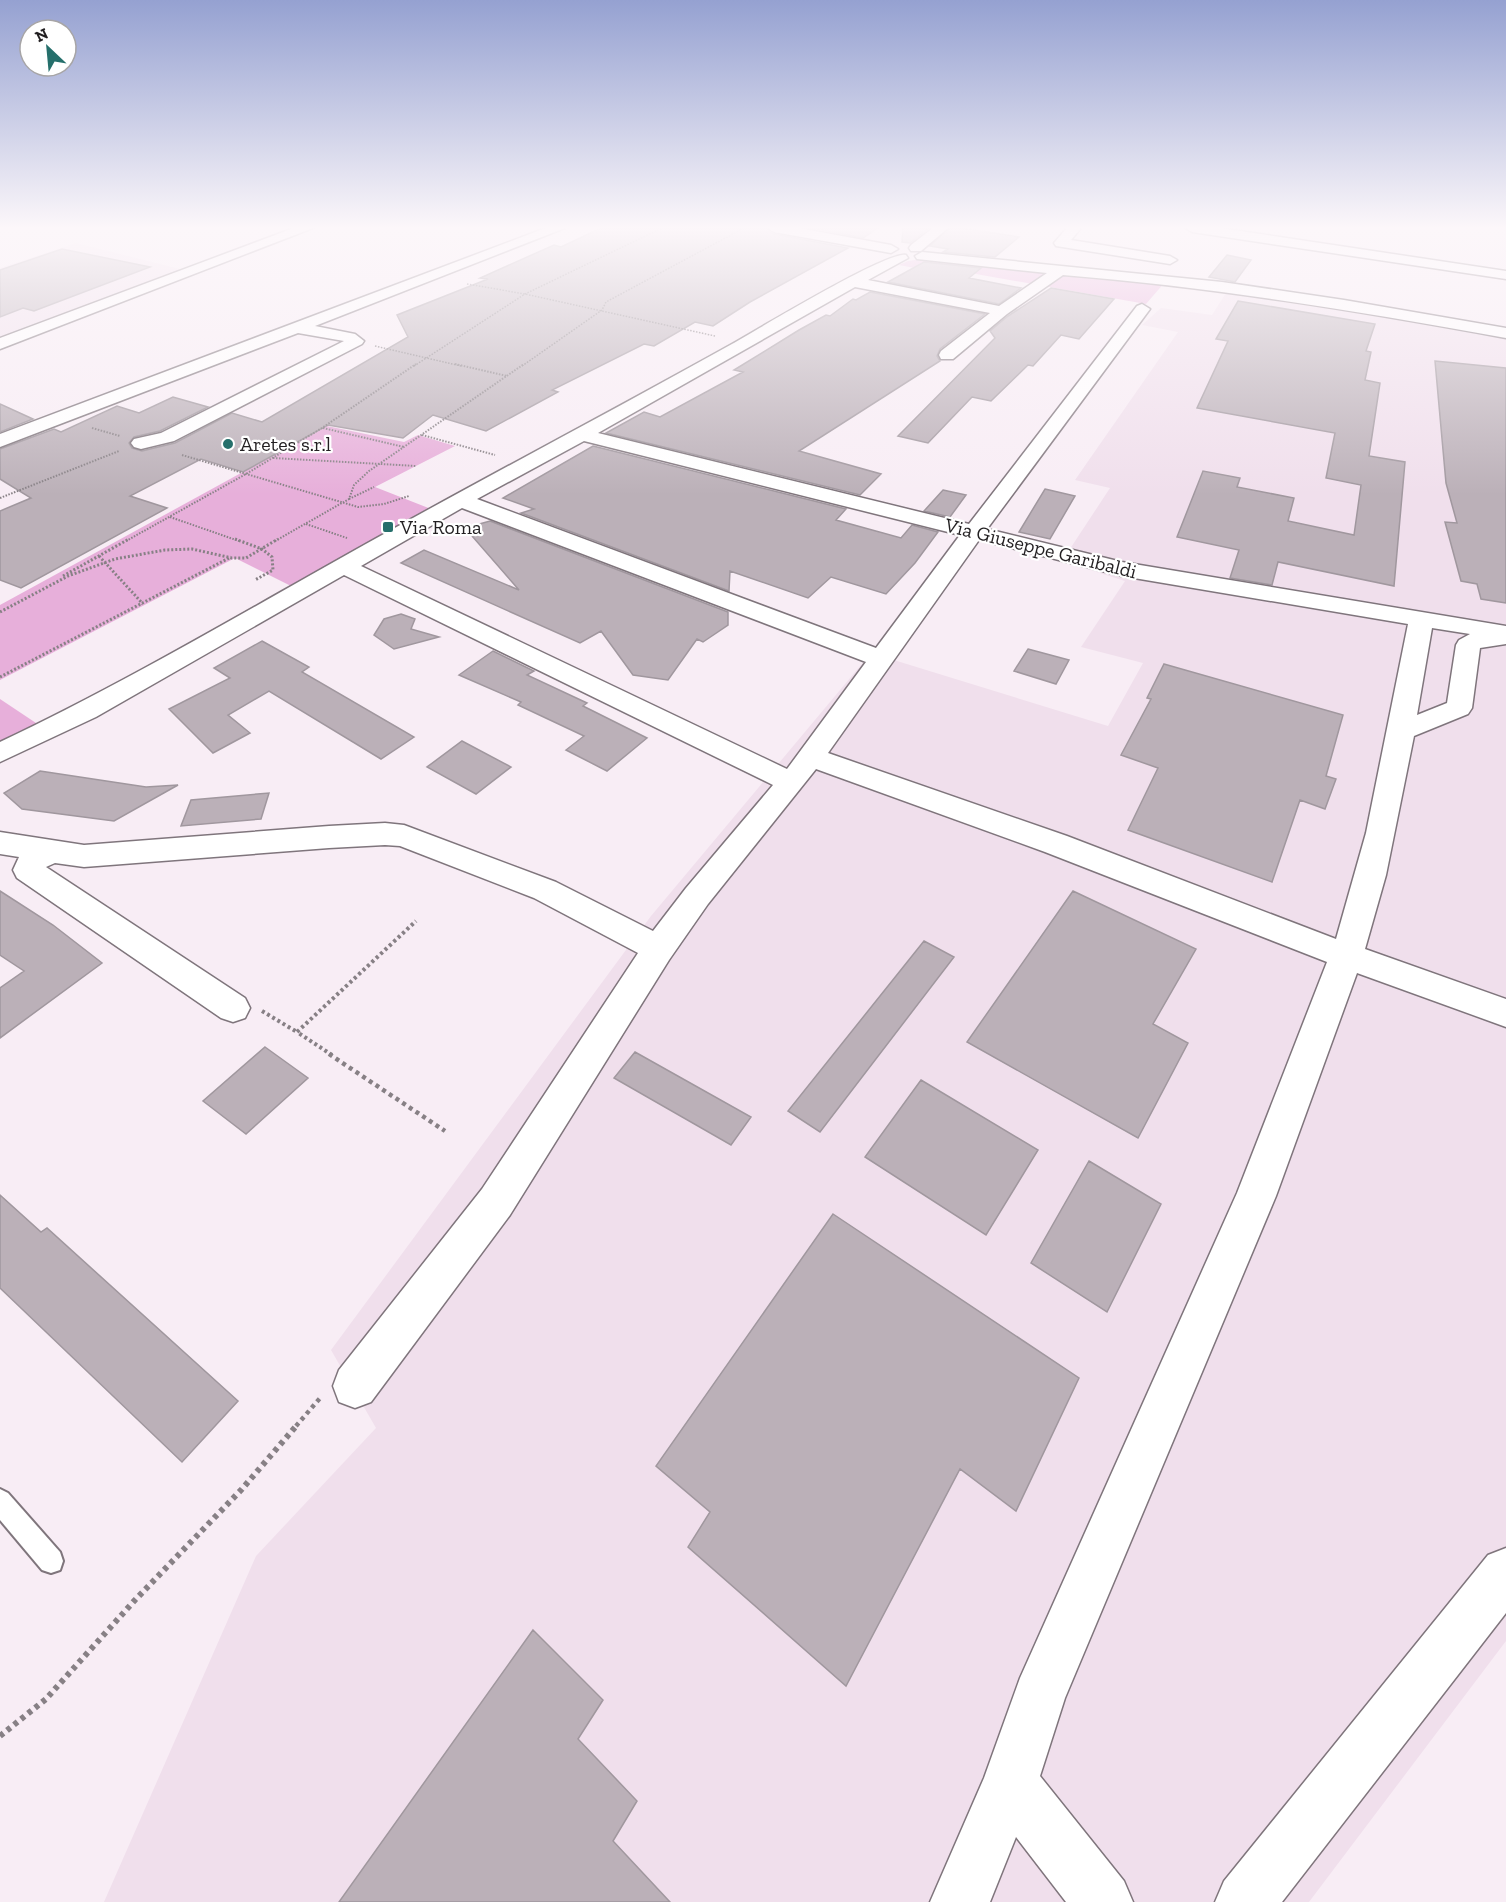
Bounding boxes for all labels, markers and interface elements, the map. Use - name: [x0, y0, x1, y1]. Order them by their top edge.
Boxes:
- north arrow: [18, 18, 78, 78]
- text: N: [32, 24, 51, 46]
- place label: Aretes s.r.l: [240, 432, 331, 456]
- marker: Aretes s.r.l: [221, 437, 235, 451]
- street label: Via Giuseppe Garibaldi: [942, 512, 1140, 584]
- place label: Via Roma: [399, 515, 482, 539]
- marker: Via Roma: [381, 520, 395, 534]

